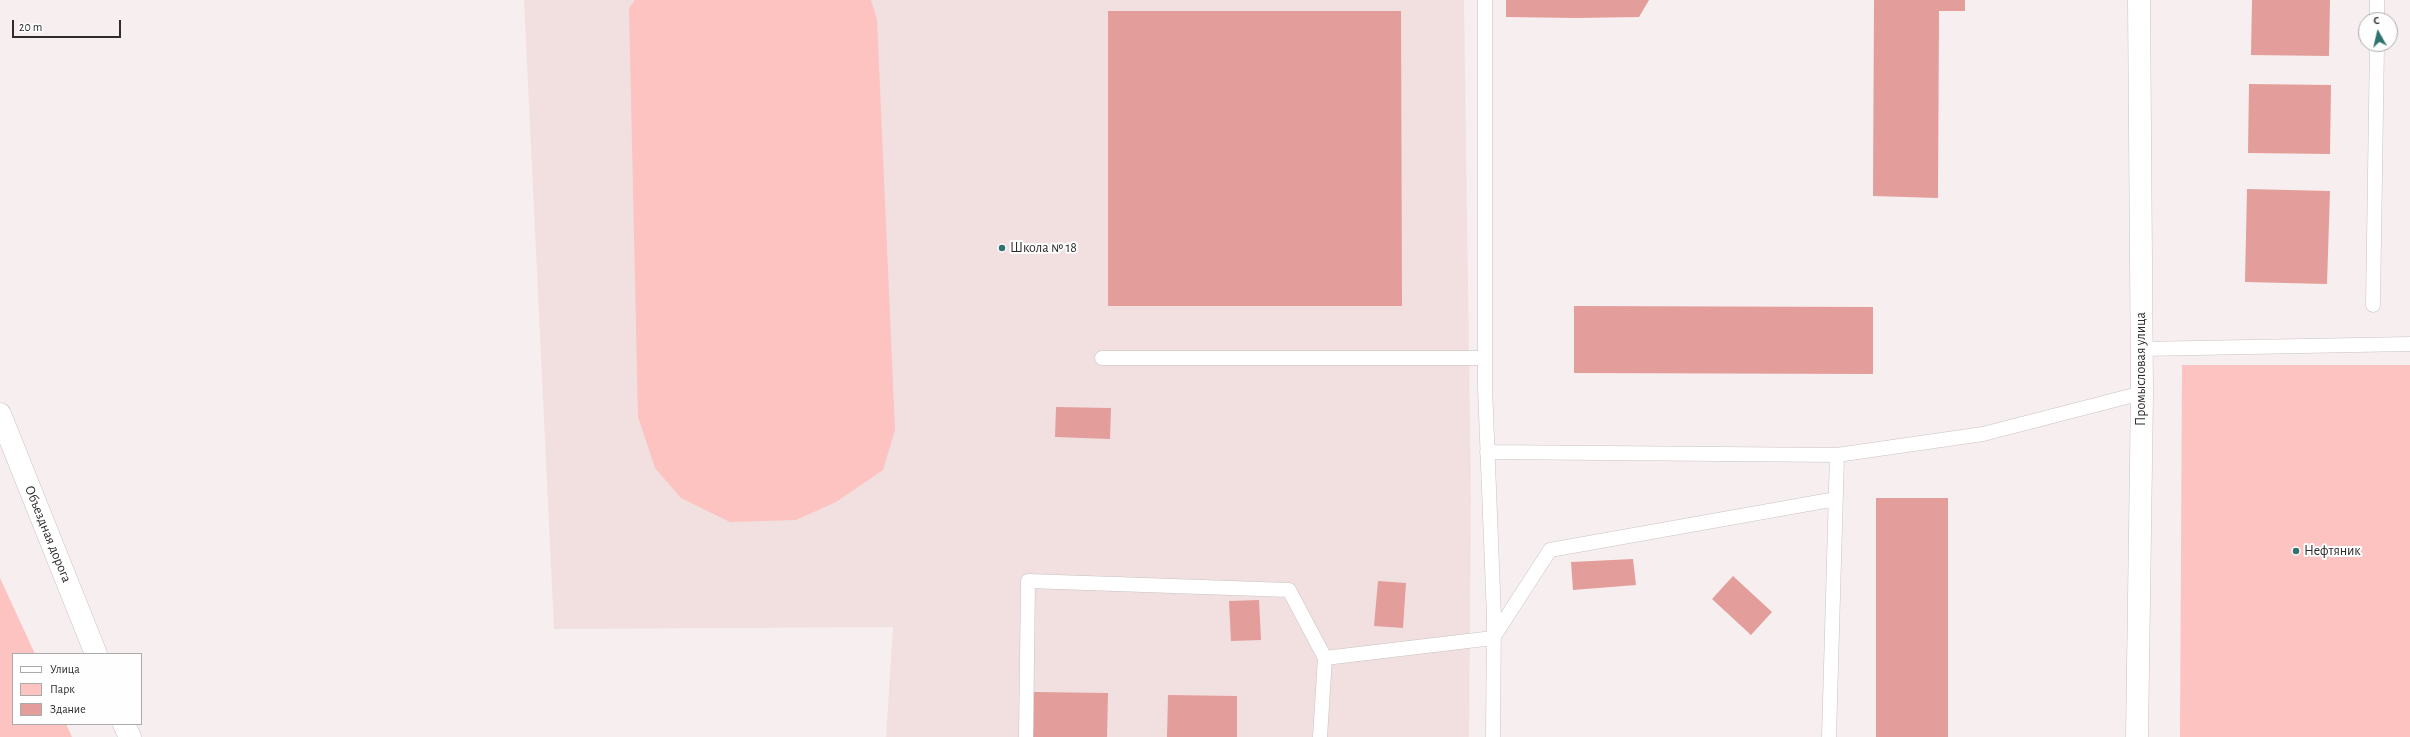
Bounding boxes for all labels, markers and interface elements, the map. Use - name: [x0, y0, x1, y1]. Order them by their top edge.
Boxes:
- scale bar: [14, 12, 123, 38]
- north arrow: [2358, 12, 2398, 52]
- text: С: [2373, 15, 2380, 26]
- text: 20 m: [19, 21, 42, 33]
- place label: Школа № 18: [1010, 240, 1077, 256]
- marker: Школа № 18: [997, 243, 1007, 253]
- street label: Промысловая улица: [2133, 312, 2149, 426]
- street label: Объездная дорога: [21, 483, 75, 585]
- place label: Нефтяник: [2304, 543, 2361, 559]
- marker: Нефтяник: [2291, 546, 2301, 556]
- legend: [12, 653, 142, 725]
- text: Улица: [50, 663, 80, 675]
- text: Парк: [50, 683, 75, 695]
- text: Здание: [50, 703, 86, 715]

